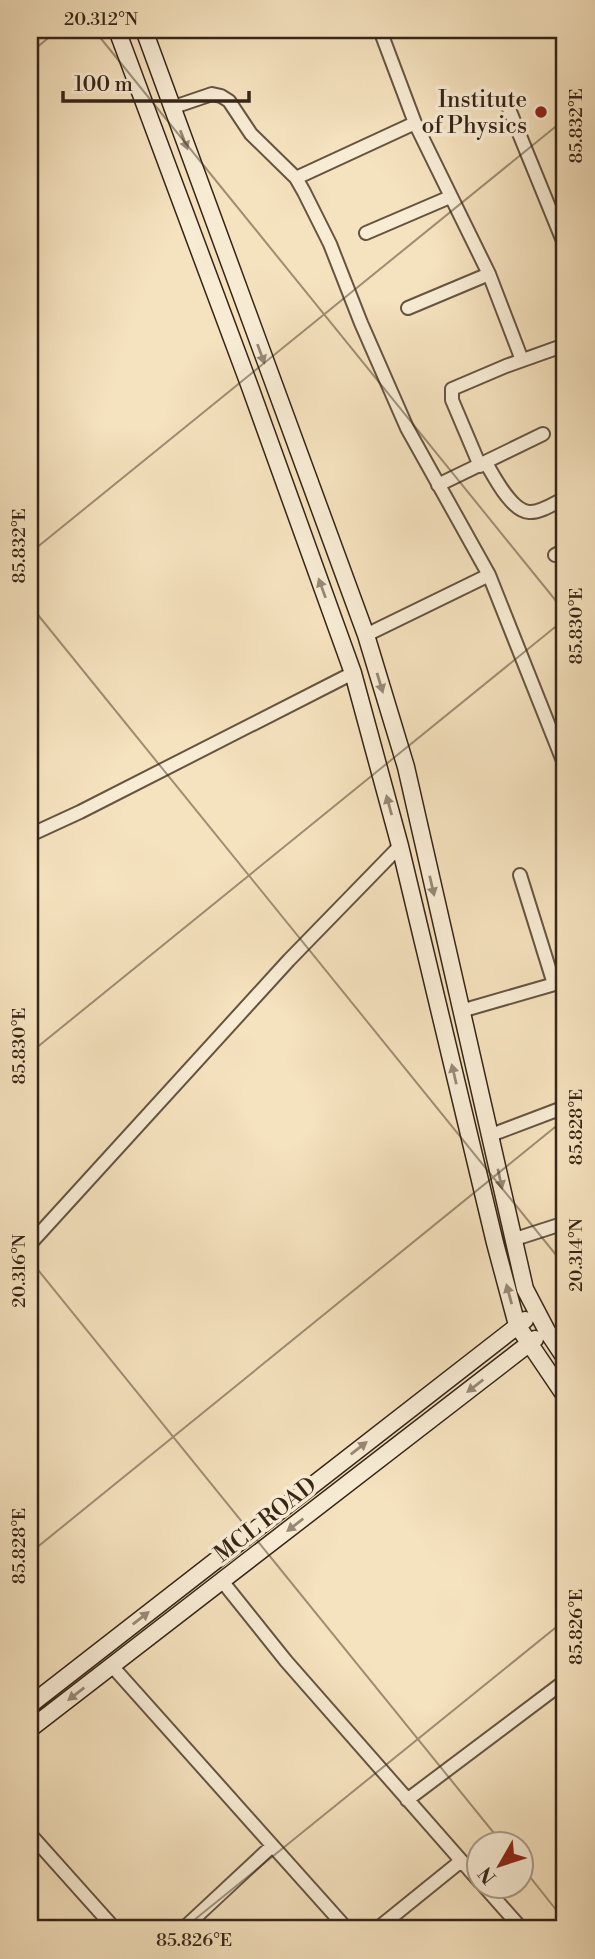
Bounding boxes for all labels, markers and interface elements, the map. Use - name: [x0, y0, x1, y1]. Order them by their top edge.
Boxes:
- text: 20.312°N: [64, 8, 139, 31]
- scale bar: [63, 60, 248, 104]
- text: 100 m: [74, 72, 133, 98]
- place label: Institute of Physics: [422, 86, 527, 140]
- text: 85.832°E: [565, 88, 588, 164]
- marker: Institute of Physics: [533, 104, 549, 120]
- one-way arrow: [179, 129, 190, 150]
- one-way arrow: [256, 343, 267, 364]
- text: 85.832°E: [8, 508, 31, 584]
- one-way arrow: [316, 577, 327, 598]
- text: 85.830°E: [565, 588, 588, 664]
- one-way arrow: [376, 673, 386, 694]
- one-way arrow: [383, 794, 394, 816]
- one-way arrow: [426, 875, 437, 897]
- text: 85.830°E: [8, 1008, 31, 1084]
- one-way arrow: [448, 1063, 459, 1085]
- text: 85.828°E: [565, 1089, 588, 1165]
- one-way arrow: [494, 1168, 505, 1190]
- text: 20.314°N: [565, 1218, 588, 1292]
- text: 20.316°N: [8, 1234, 31, 1308]
- one-way arrow: [503, 1283, 514, 1305]
- one-way arrow: [466, 1378, 484, 1393]
- one-way arrow: [350, 1440, 368, 1455]
- street label: MCL ROAD: [209, 1471, 322, 1568]
- text: 85.828°E: [8, 1508, 31, 1584]
- one-way arrow: [286, 1517, 304, 1532]
- text: 85.826°E: [565, 1589, 588, 1665]
- one-way arrow: [132, 1610, 150, 1625]
- one-way arrow: [67, 1686, 85, 1701]
- north arrow: [466, 1829, 536, 1899]
- text: N: [474, 1862, 502, 1888]
- text: 85.826°E: [156, 1929, 232, 1952]

